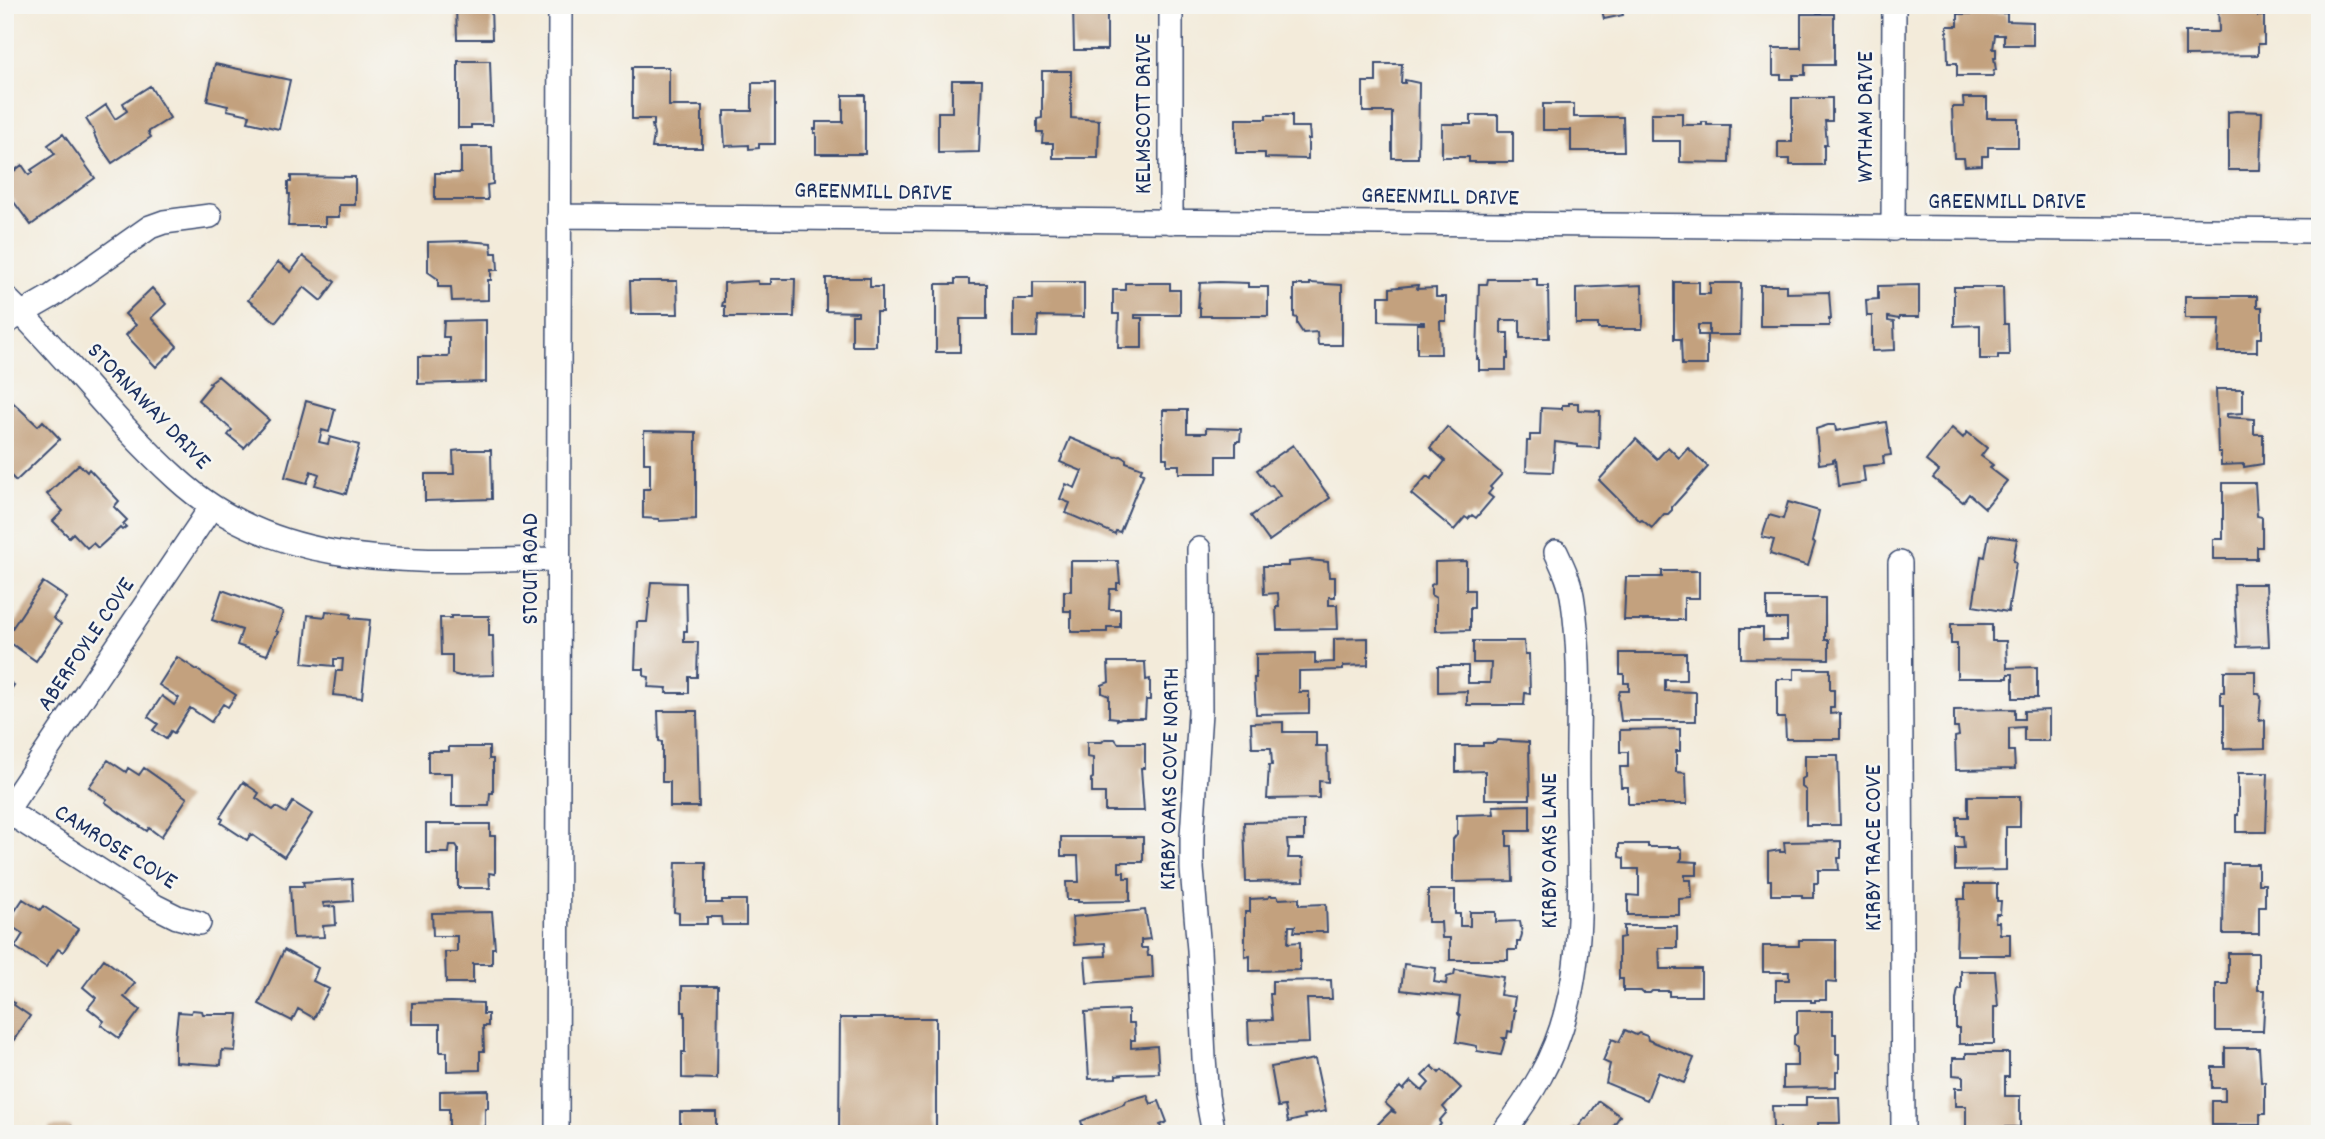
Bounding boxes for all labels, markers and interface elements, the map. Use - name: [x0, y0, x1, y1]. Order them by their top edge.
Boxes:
- street label: KELMSCOTT DRIVE: [1128, 34, 1162, 194]
- street label: WYTHAM DRIVE: [1850, 51, 1884, 183]
- street label: GREENMILL DRIVE: [794, 175, 952, 211]
- street label: GREENMILL DRIVE: [1361, 180, 1519, 216]
- street label: GREENMILL DRIVE: [1928, 186, 2086, 220]
- street label: STORNAWAY DRIVE: [78, 336, 218, 478]
- street label: STOUT ROAD: [515, 513, 549, 625]
- street label: ABERFOYLE COVE: [30, 571, 144, 719]
- street label: KIRBY OAKS COVE NORTH: [1152, 667, 1190, 891]
- street label: KIRBY TRACE COVE: [1858, 765, 1892, 931]
- street label: KIRBY OAKS LANE: [1534, 773, 1568, 929]
- street label: CAMROSE COVE: [47, 797, 183, 899]

